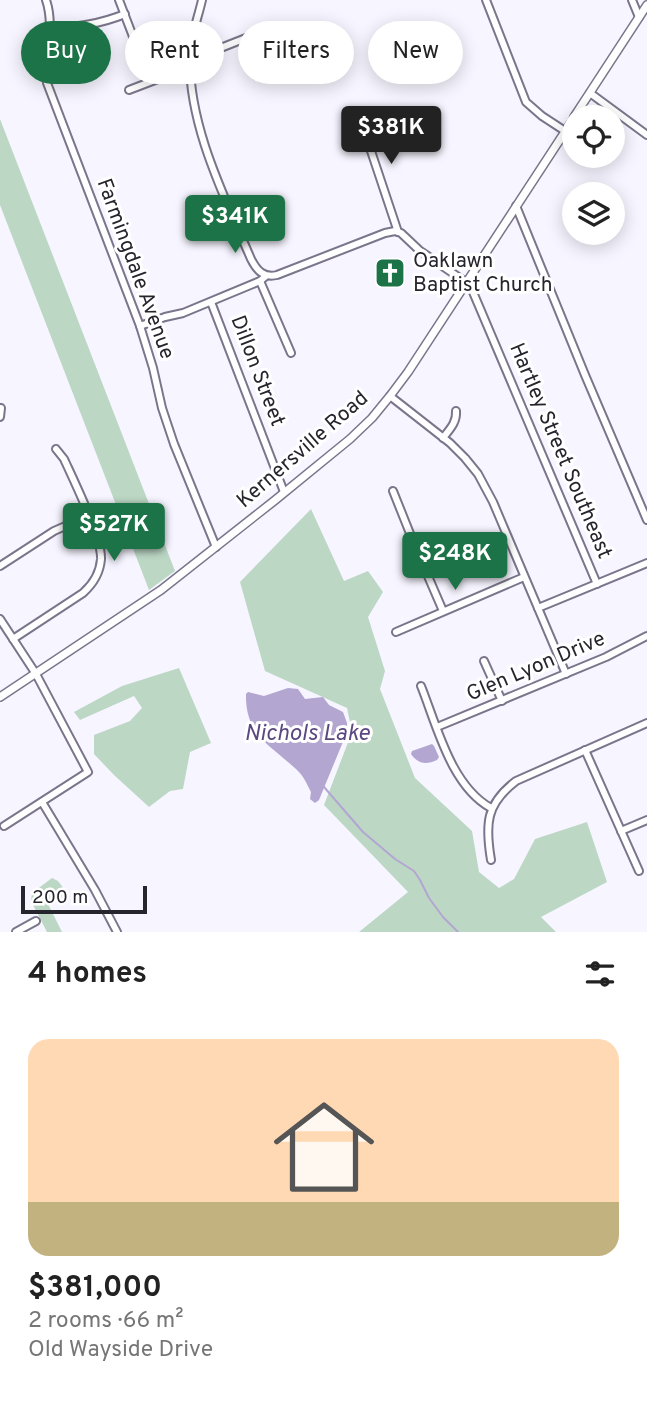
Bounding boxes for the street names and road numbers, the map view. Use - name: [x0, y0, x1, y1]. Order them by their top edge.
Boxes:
- street label: Farmingdale Avenue: [90, 175, 180, 363]
- street label: Dillon Street: [223, 312, 291, 430]
- street label: Hartley Street Southeast: [502, 339, 618, 563]
- street label: Kernersville Road: [232, 385, 374, 515]
- street label: Glen Lyon Drive: [462, 626, 610, 708]

